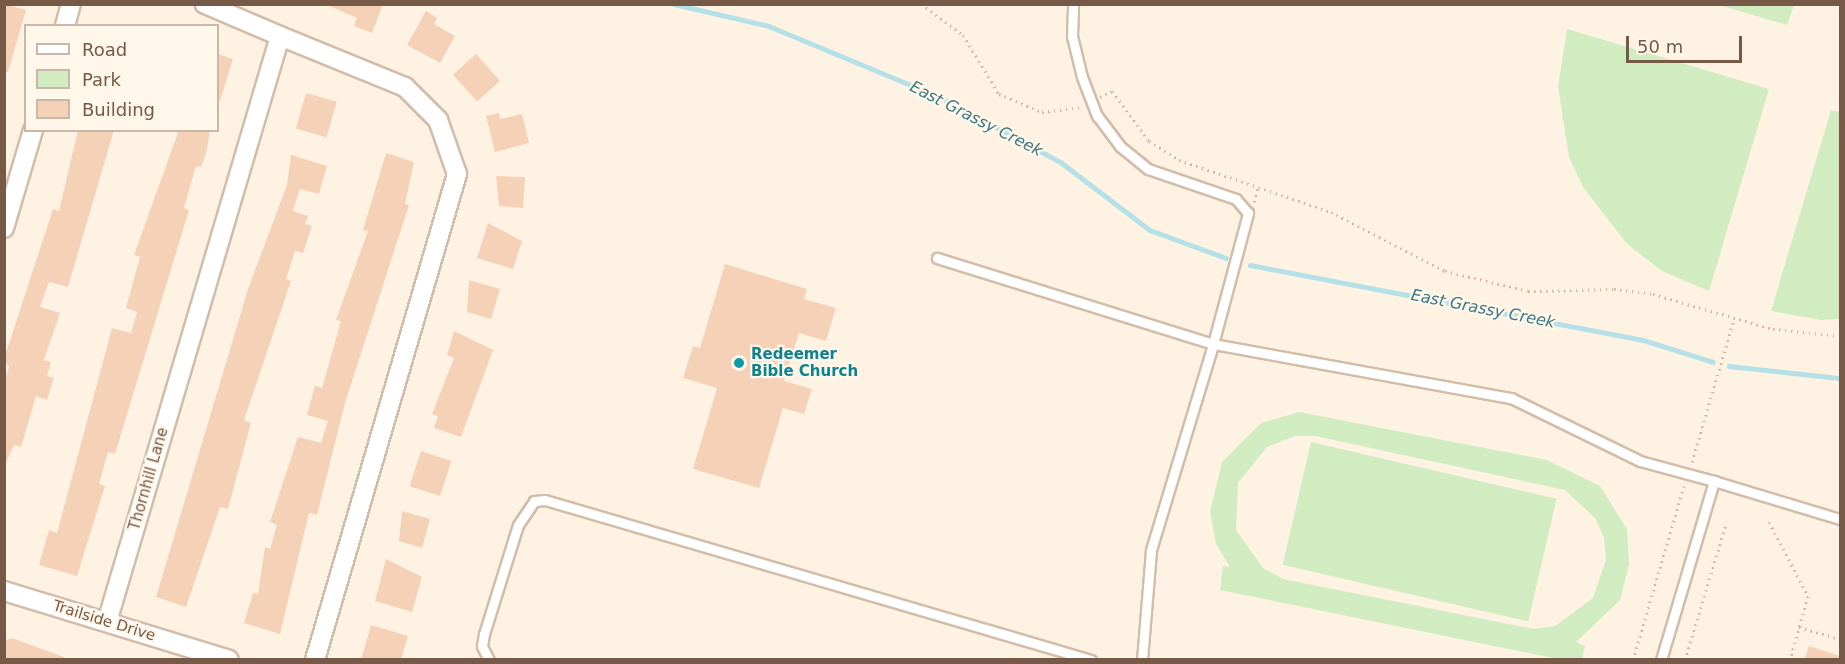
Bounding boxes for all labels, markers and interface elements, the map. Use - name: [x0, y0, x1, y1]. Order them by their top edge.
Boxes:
- legend: [24, 24, 219, 132]
- scale bar: [1629, 24, 1744, 62]
- text: 50 m: [1637, 36, 1683, 57]
- text: Road: [82, 39, 127, 60]
- text: Park: [82, 69, 121, 90]
- water label: East Grassy Creek: [906, 77, 1046, 161]
- text: Building: [82, 99, 155, 120]
- water label: East Grassy Creek: [1409, 286, 1557, 332]
- place label: Redeemer Bible Church: [751, 345, 858, 380]
- marker: Redeemer Bible Church: [732, 356, 746, 370]
- street label: Thornhill Lane: [126, 425, 172, 533]
- street label: Trailside Drive: [51, 597, 157, 645]

